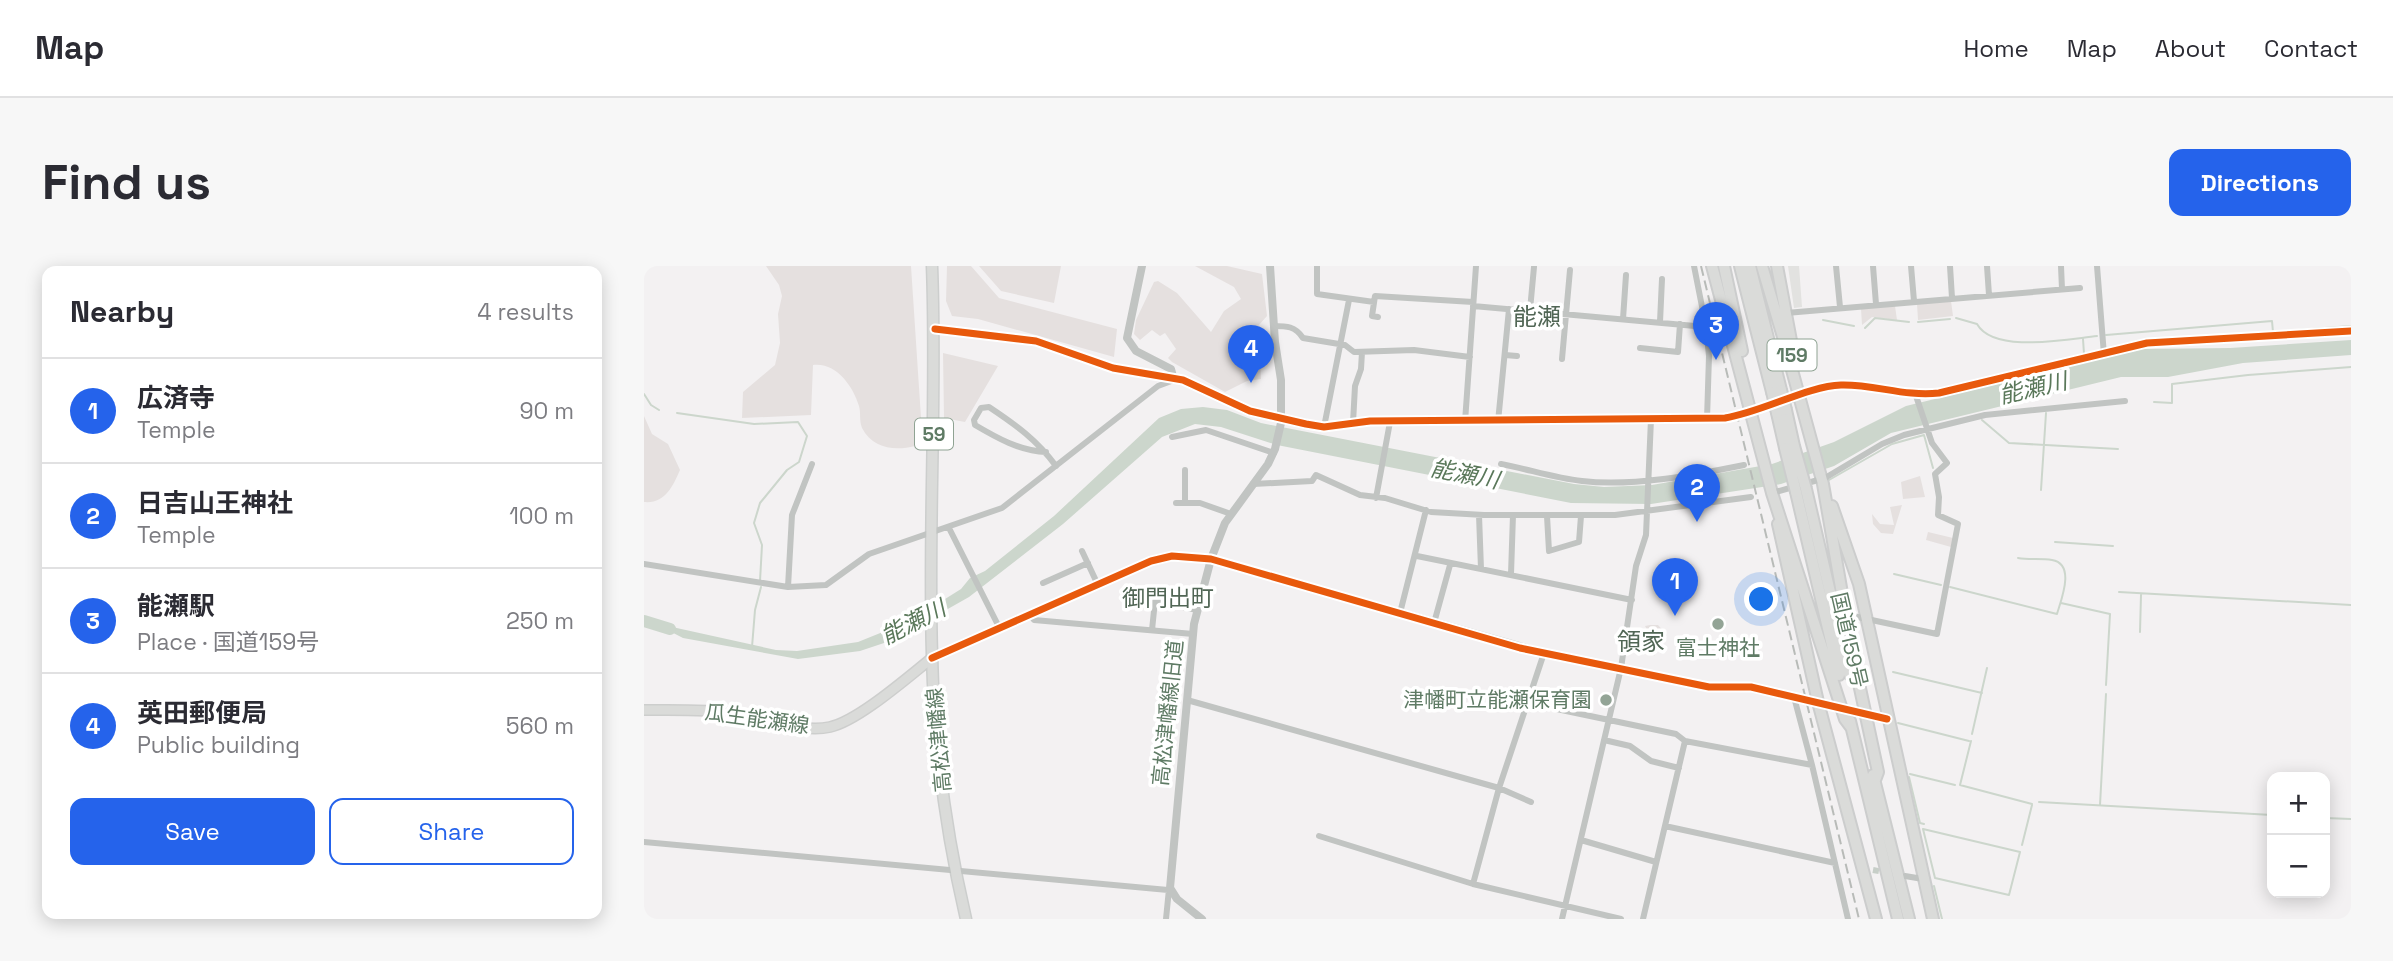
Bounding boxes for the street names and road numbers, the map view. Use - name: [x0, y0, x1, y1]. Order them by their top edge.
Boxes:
- road number: 159: [1768, 340, 1816, 370]
- road number: 59: [915, 418, 953, 450]
- street label: 国道159号: [1825, 589, 1874, 690]
- street label: 高松津幡線旧道: [1146, 638, 1189, 787]
- street label: 高松津幡線: [920, 687, 957, 794]
- street label: 瓜生能瀬線: [703, 698, 811, 739]

